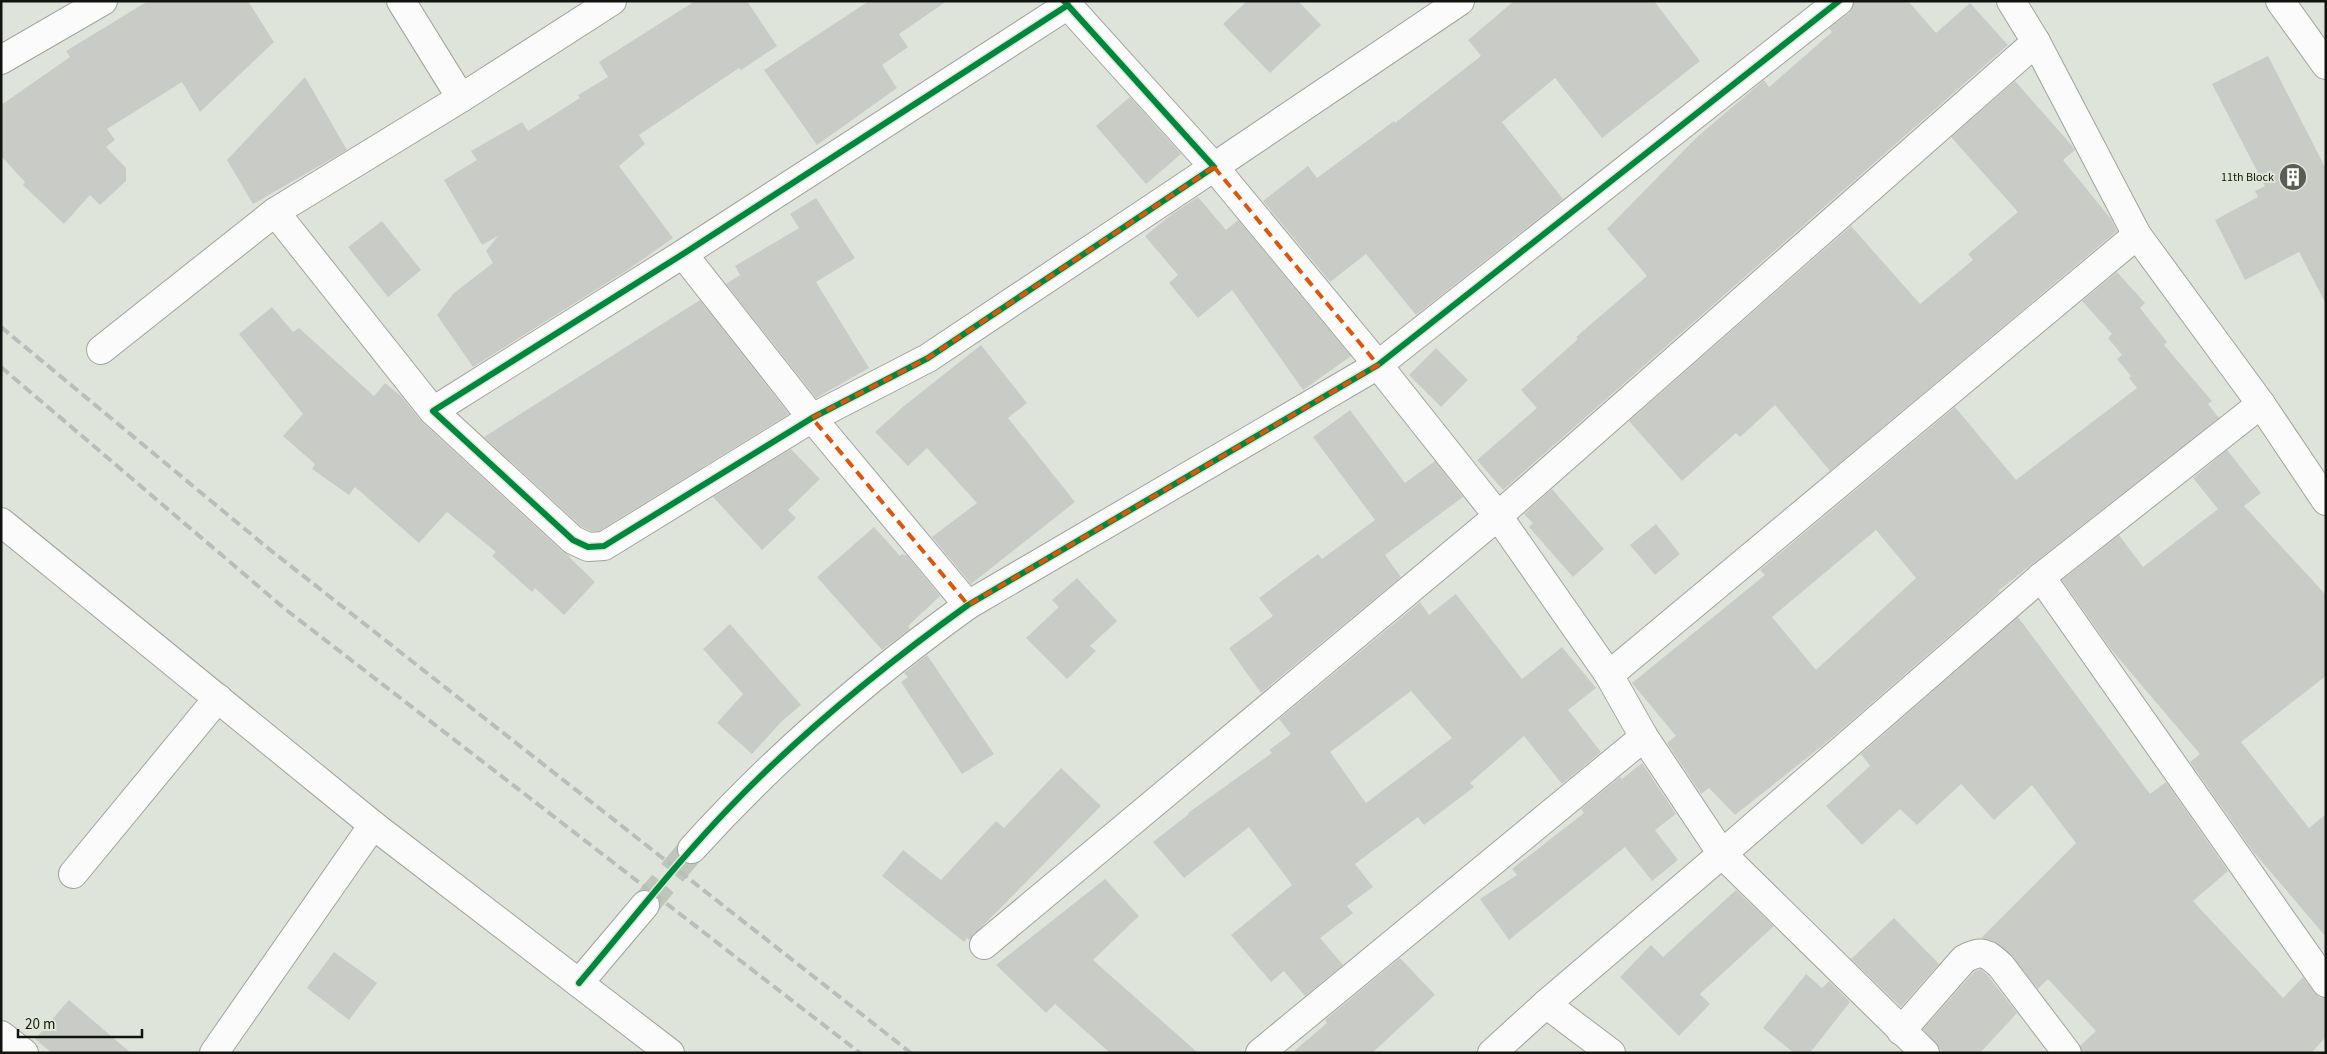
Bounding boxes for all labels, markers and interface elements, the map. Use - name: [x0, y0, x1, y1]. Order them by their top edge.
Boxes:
- building icon: 11th Block: [2278, 162, 2308, 192]
- place label: 11th Block: [2221, 169, 2274, 186]
- scale bar: [18, 1006, 141, 1038]
- text: 20 m: [25, 1014, 55, 1035]

